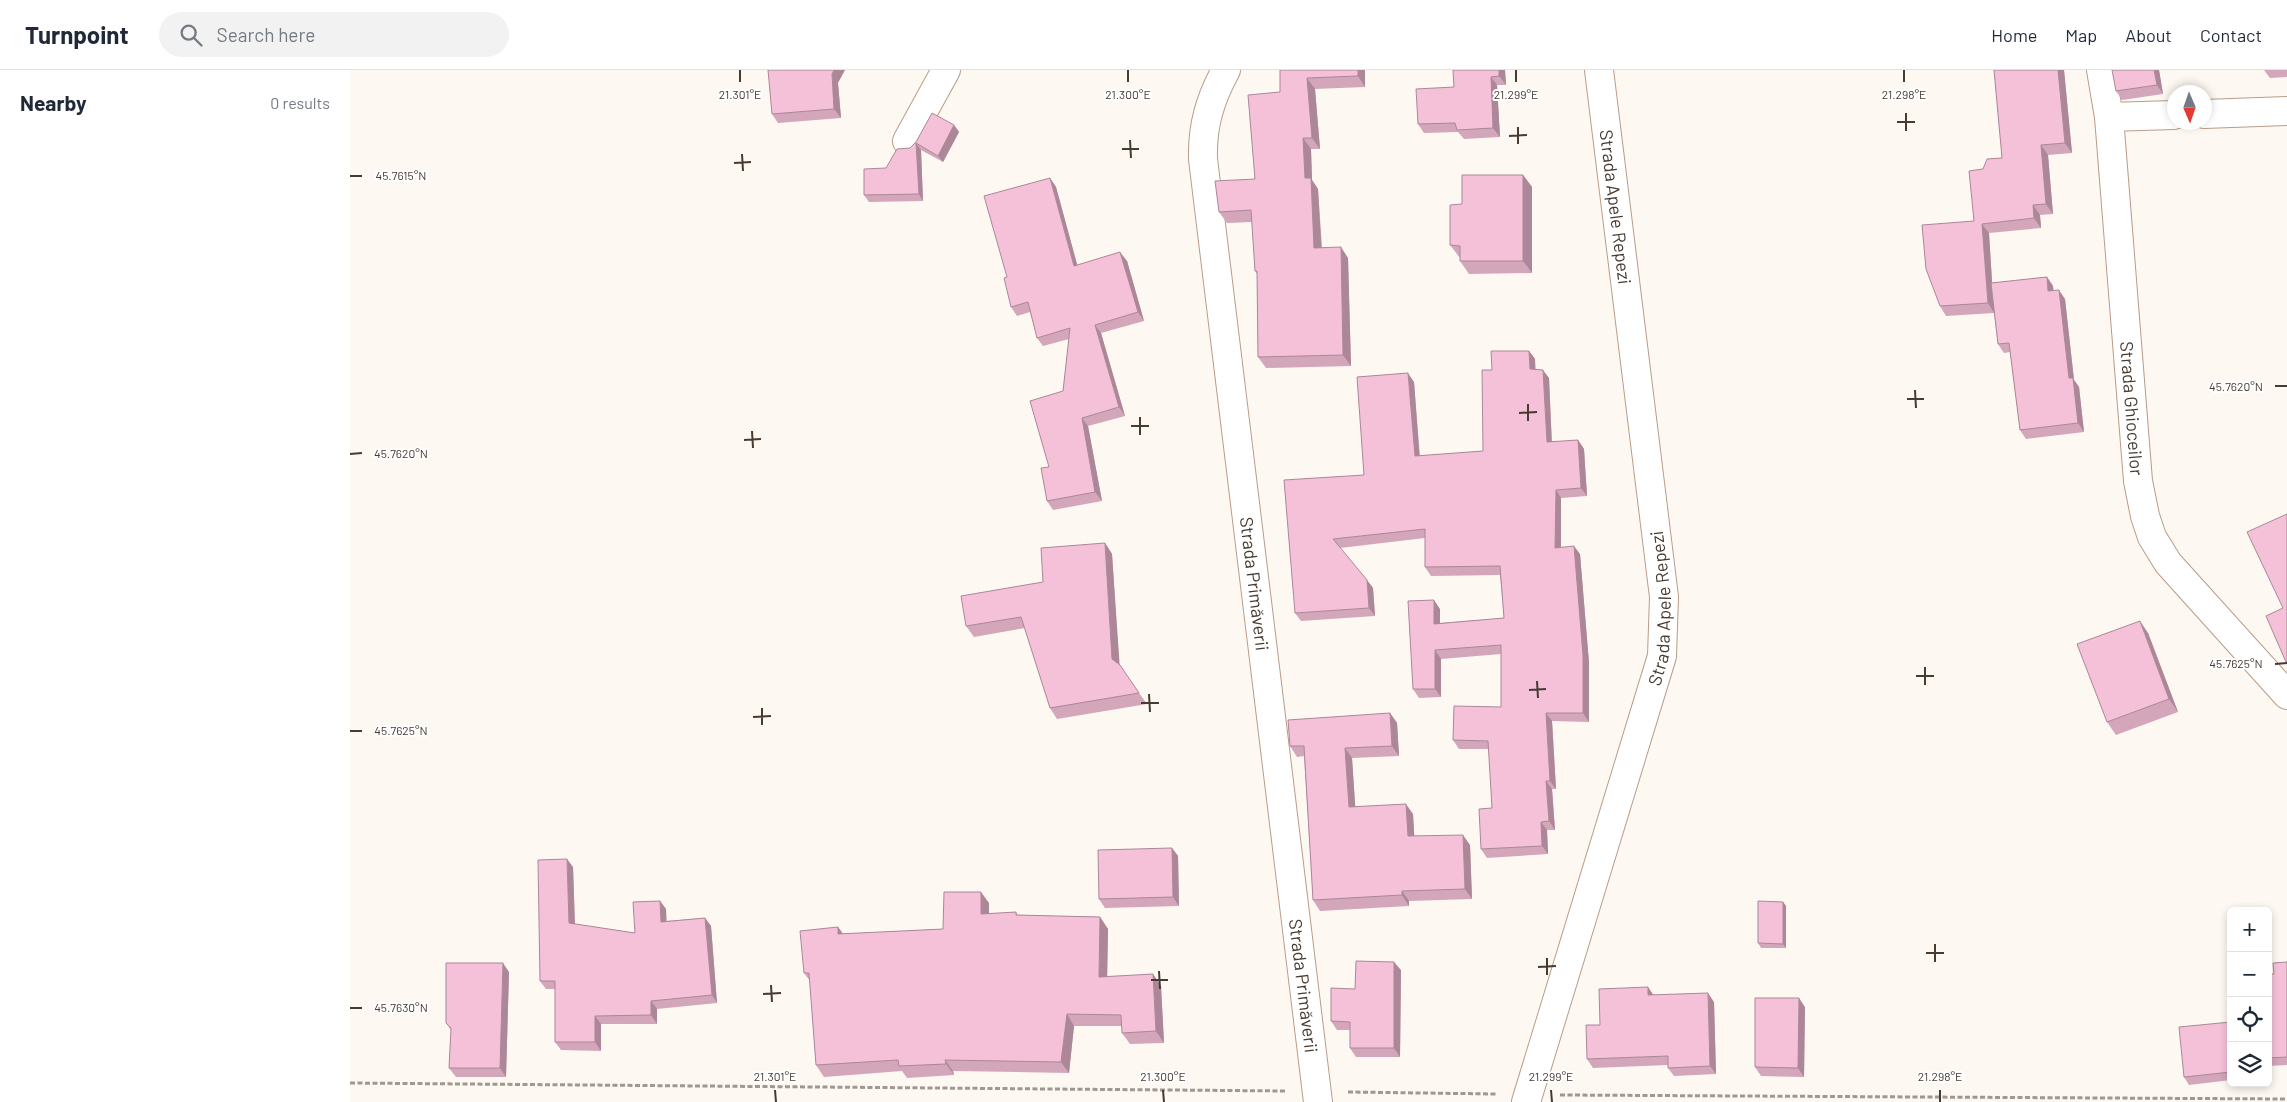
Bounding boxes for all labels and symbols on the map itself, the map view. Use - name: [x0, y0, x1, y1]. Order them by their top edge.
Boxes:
- north arrow: [2167, 85, 2212, 130]
- text: 21.301°E: [719, 87, 761, 101]
- text: 21.300°E: [1105, 87, 1151, 101]
- text: 21.299°E: [1494, 87, 1538, 101]
- text: 21.298°E: [1882, 87, 1926, 101]
- street label: Strada Apele Repezi: [1596, 128, 1636, 286]
- text: 45.7615°N: [376, 168, 426, 182]
- street label: Strada Ghioceilor: [2116, 340, 2149, 477]
- text: 45.7620°N: [2209, 379, 2263, 393]
- text: 45.7620°N: [374, 446, 428, 460]
- street label: Strada Primăverii: [1236, 515, 1274, 652]
- street label: Strada Apele Repezi: [1643, 530, 1675, 688]
- text: 45.7625°N: [2209, 656, 2263, 670]
- text: 45.7625°N: [374, 723, 428, 737]
- street label: Strada Primăverii: [1285, 918, 1323, 1054]
- text: 45.7630°N: [374, 1000, 428, 1014]
- text: 21.301°E: [754, 1069, 796, 1083]
- text: 21.300°E: [1140, 1069, 1186, 1083]
- text: 21.299°E: [1529, 1069, 1573, 1083]
- text: 21.298°E: [1918, 1069, 1962, 1083]

